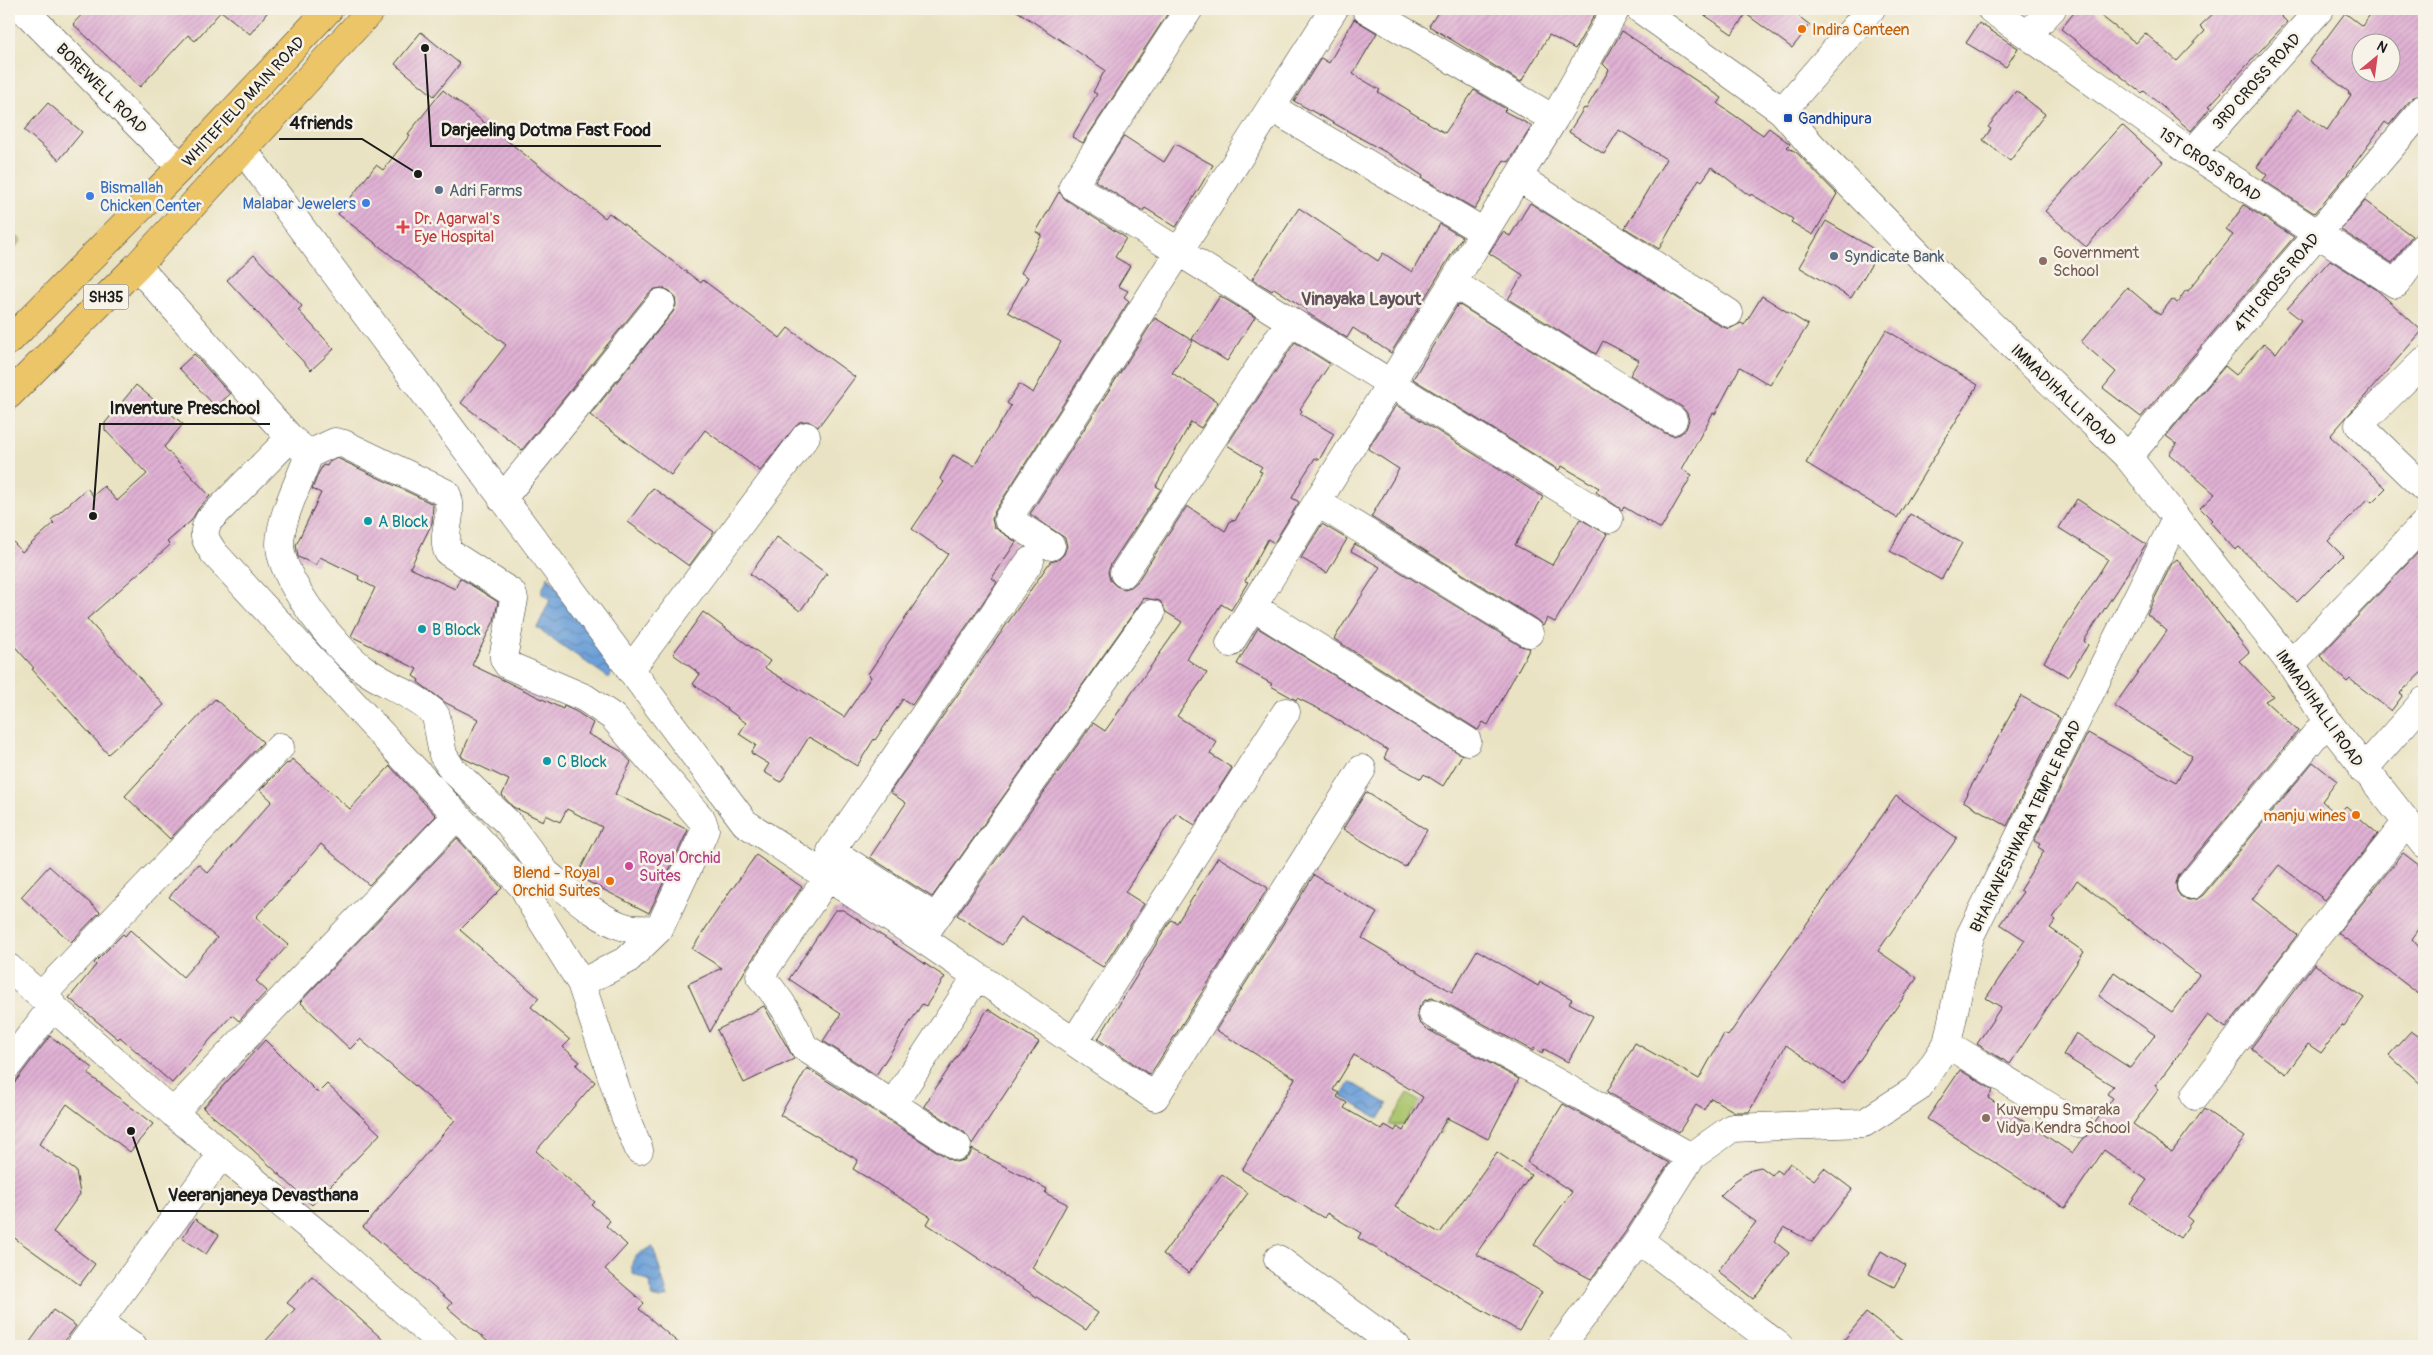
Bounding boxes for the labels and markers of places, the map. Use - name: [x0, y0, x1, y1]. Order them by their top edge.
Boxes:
- place label: Indira Canteen: [1812, 20, 1910, 40]
- marker: Indira Canteen: [1796, 23, 1808, 35]
- callout: 4friends: [279, 106, 362, 139]
- place label: Gandhipura: [1798, 109, 1872, 129]
- marker: Gandhipura: [1782, 112, 1794, 124]
- callout: Darjeeling Dotma Fast Food: [431, 113, 661, 146]
- place label: Bismallah Chicken Center: [100, 178, 202, 216]
- place label: Adri Farms: [449, 181, 522, 201]
- marker: Adri Farms: [433, 184, 445, 196]
- marker: Bismallah Chicken Center: [84, 190, 96, 202]
- place label: Malabar Jewelers: [243, 194, 356, 214]
- marker: Malabar Jewelers: [360, 197, 372, 209]
- place label: Dr. Agarwal's Eye Hospital: [414, 209, 500, 247]
- marker: Dr. Agarwal's Eye Hospital: [396, 220, 410, 234]
- place label: Government School: [2053, 243, 2140, 281]
- place label: Syndicate Bank: [1844, 247, 1945, 267]
- marker: Syndicate Bank: [1828, 250, 1840, 262]
- marker: Government School: [2037, 255, 2049, 267]
- callout: Inventure Preschool: [100, 391, 270, 424]
- place label: A Block: [378, 512, 428, 532]
- marker: A Block: [362, 515, 374, 527]
- place label: B Block: [432, 620, 481, 640]
- marker: B Block: [416, 623, 428, 635]
- place label: C Block: [557, 752, 607, 772]
- marker: C Block: [541, 755, 553, 767]
- place label: manju wines: [2263, 806, 2346, 826]
- marker: manju wines: [2350, 809, 2362, 821]
- place label: Royal Orchid Suites: [639, 848, 721, 886]
- marker: Royal Orchid Suites: [623, 860, 635, 872]
- place label: Blend - Royal Orchid Suites: [512, 863, 600, 901]
- marker: Blend - Royal Orchid Suites: [604, 875, 616, 887]
- place label: Kuvempu Smaraka Vidya Kendra School: [1996, 1100, 2131, 1138]
- marker: Kuvempu Smaraka Vidya Kendra School: [1980, 1112, 1992, 1124]
- callout: Veeranjaneya Devasthana: [158, 1178, 369, 1211]

